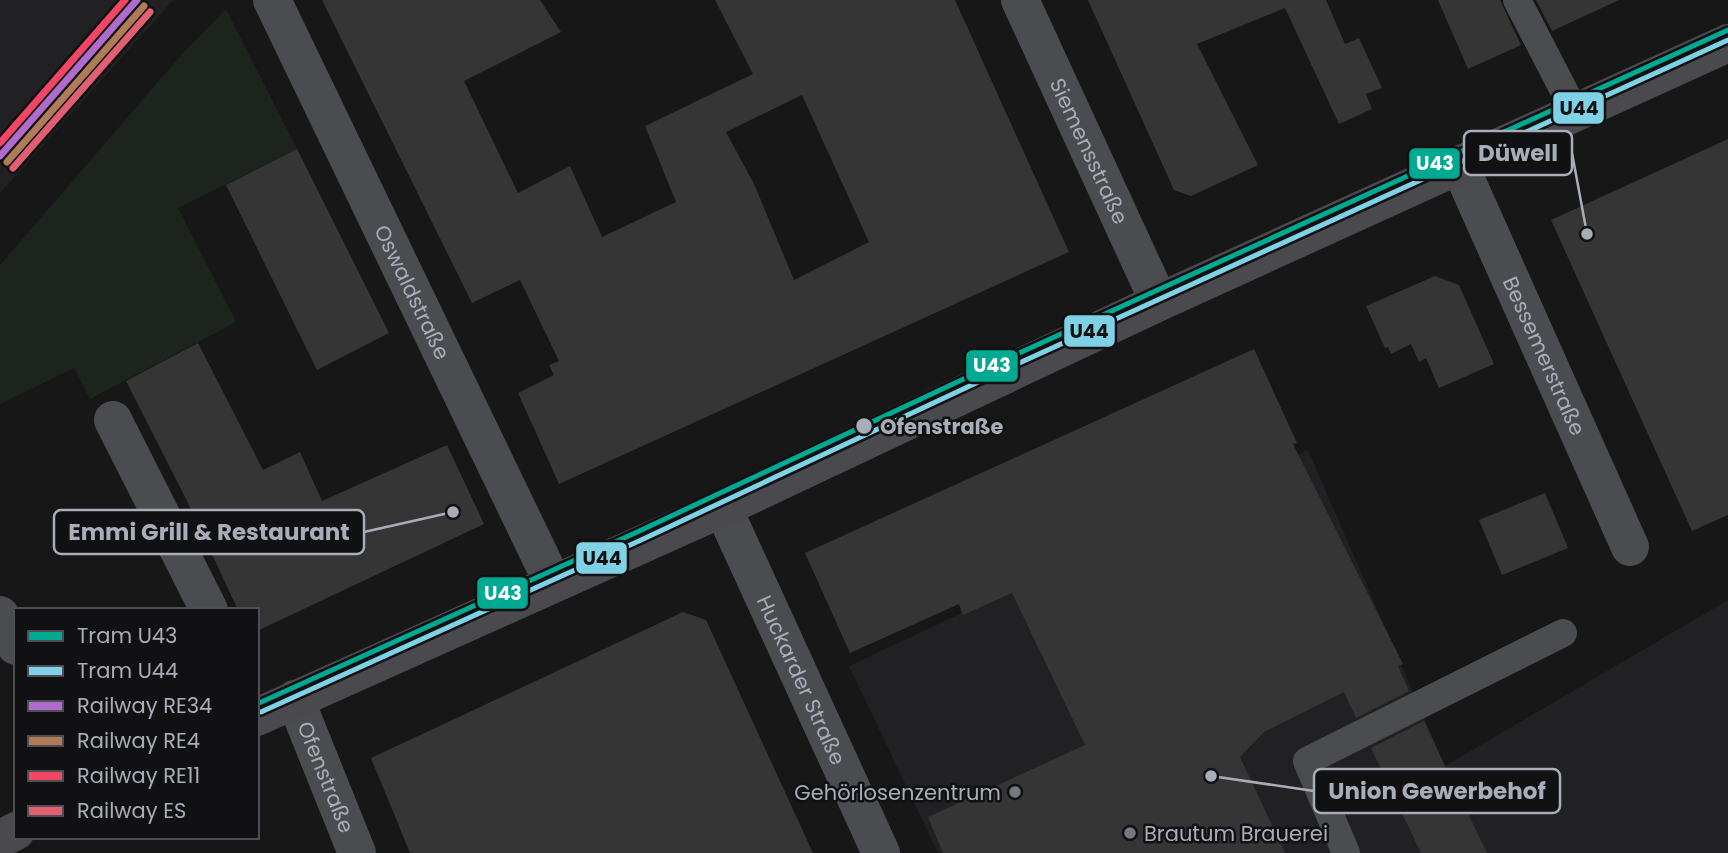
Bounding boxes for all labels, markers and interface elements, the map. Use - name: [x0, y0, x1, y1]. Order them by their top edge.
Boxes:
- street label: Siemensstraße: [1043, 73, 1136, 228]
- line badge: U44: [1552, 91, 1605, 125]
- text: U44: [1559, 95, 1599, 122]
- callout: Düwell: [1464, 131, 1572, 175]
- text: Düwell: [1478, 137, 1558, 169]
- line badge: U43: [1408, 147, 1461, 180]
- text: U43: [1416, 150, 1454, 177]
- street label: Oswaldstraße: [368, 220, 458, 364]
- street label: Bessemerstraße: [1496, 272, 1593, 440]
- line badge: U44: [1063, 314, 1116, 348]
- text: U44: [1069, 318, 1109, 345]
- line badge: U43: [965, 349, 1019, 383]
- text: U43: [973, 352, 1011, 379]
- place label: Ofenstraße: [880, 412, 1004, 441]
- marker: Ofenstraße: [854, 416, 874, 436]
- callout: Emmi Grill & Restaurant: [54, 510, 364, 554]
- text: Emmi Grill & Restaurant: [68, 516, 350, 548]
- line badge: U44: [575, 541, 628, 575]
- text: U44: [582, 545, 622, 572]
- line badge: U43: [476, 576, 529, 610]
- text: U43: [484, 580, 522, 607]
- street label: Huckarder Straße: [750, 590, 853, 769]
- legend: [14, 608, 259, 839]
- text: Tram U43: [77, 621, 177, 650]
- text: Tram U44: [77, 656, 178, 685]
- text: Railway RE34: [77, 691, 212, 720]
- street label: Ofenstraße: [291, 717, 362, 837]
- text: Railway RE4: [77, 726, 200, 755]
- text: Railway RE11: [77, 761, 200, 790]
- callout: Union Gewerbehof: [1314, 769, 1560, 813]
- text: Union Gewerbehof: [1328, 775, 1546, 807]
- place label: Gehörlosenzentrum: [794, 778, 1001, 807]
- marker: Gehörlosenzentrum: [1007, 784, 1023, 800]
- text: Railway ES: [77, 796, 186, 825]
- place label: Brautum Brauerei: [1144, 819, 1328, 848]
- marker: Brautum Brauerei: [1122, 825, 1138, 841]

